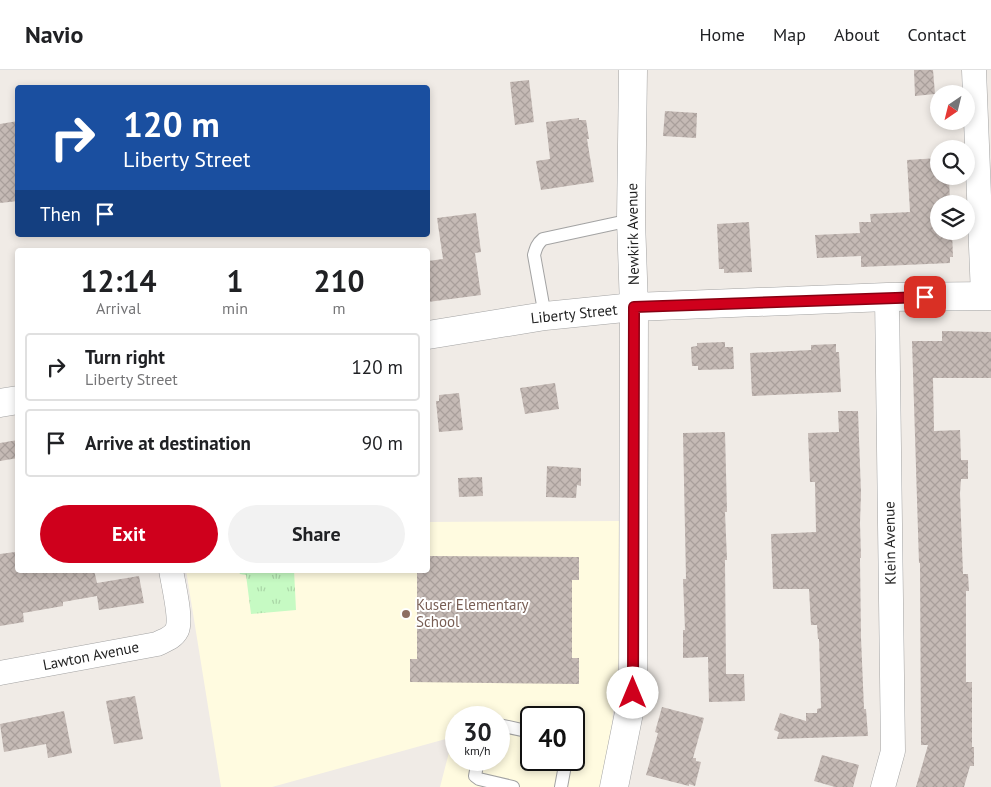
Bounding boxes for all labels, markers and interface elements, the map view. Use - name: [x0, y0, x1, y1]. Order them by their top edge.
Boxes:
- text: Navio: [25, 19, 83, 50]
- text: Home: [699, 23, 745, 46]
- text: Map: [773, 23, 806, 46]
- text: About: [834, 23, 880, 46]
- text: Contact: [908, 23, 966, 46]
- north arrow: [930, 85, 975, 130]
- map controls: [930, 85, 975, 240]
- text: 120 m: [123, 101, 220, 147]
- icon: right: [40, 105, 105, 170]
- button: search: [930, 140, 975, 185]
- text: Liberty Street: [123, 145, 250, 173]
- street label: Newkirk Avenue: [622, 183, 643, 285]
- button: layers: [930, 195, 975, 240]
- icon: arrive: [91, 200, 119, 228]
- text: Then: [40, 202, 81, 226]
- text: 12:14: [80, 261, 157, 300]
- text: 1: [227, 261, 244, 300]
- text: 210: [313, 261, 365, 300]
- pin: [904, 276, 946, 318]
- icon: arrive: [911, 283, 939, 311]
- text: Arrival: [96, 298, 141, 318]
- text: min: [222, 298, 248, 318]
- text: m: [333, 298, 346, 318]
- street label: Liberty Street: [530, 300, 618, 327]
- text: Turn right: [85, 345, 165, 369]
- icon: right: [42, 353, 70, 381]
- text: 120 m: [351, 355, 403, 379]
- text: Liberty Street: [85, 369, 178, 389]
- icon: arrive: [42, 429, 70, 457]
- text: Arrive at destination: [85, 431, 251, 455]
- text: 90 m: [362, 431, 403, 455]
- street label: Klein Avenue: [879, 501, 900, 585]
- button: Exit: [40, 505, 218, 563]
- button: Share: [228, 505, 405, 563]
- place label: Kuser Elementary School: [416, 595, 529, 631]
- marker: Kuser Elementary School: [400, 608, 412, 620]
- street label: Lawton Avenue: [41, 637, 141, 674]
- position arrow: [606, 666, 658, 718]
- speed limit sign: 40: [520, 706, 585, 771]
- text: 30: [463, 716, 492, 748]
- text: km/h: [464, 743, 491, 758]

